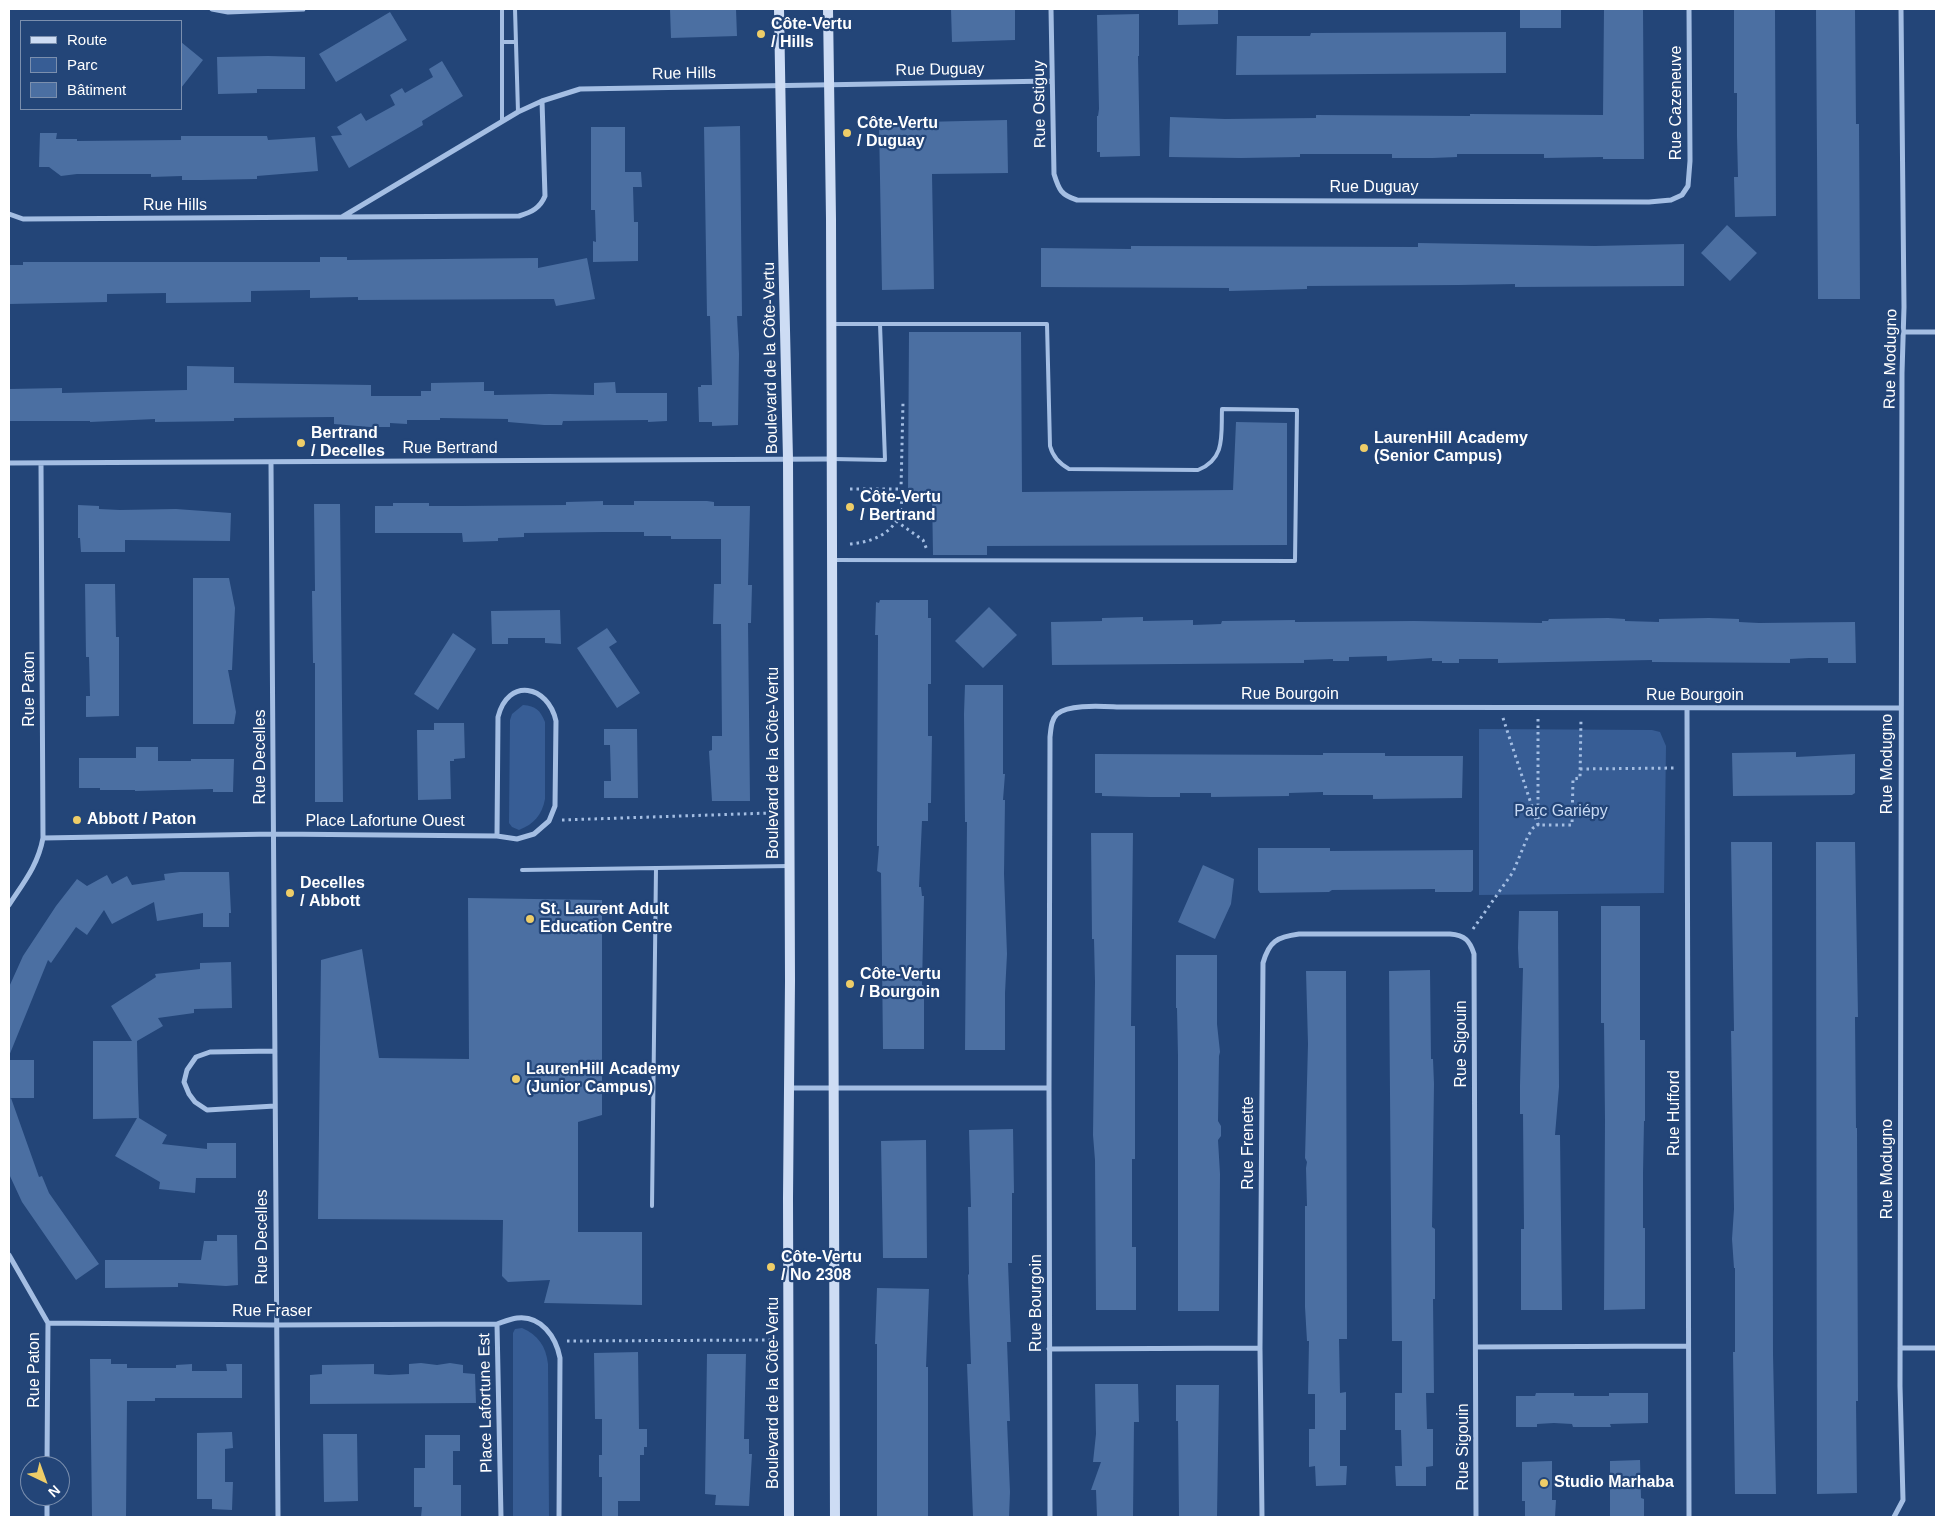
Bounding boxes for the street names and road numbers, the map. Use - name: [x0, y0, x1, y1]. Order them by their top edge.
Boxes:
- street label: Rue Cazeneuve: [1667, 46, 1687, 160]
- street label: Rue Duguay: [895, 60, 985, 80]
- street label: Rue Ostiguy: [1030, 60, 1050, 148]
- street label: Rue Hills: [652, 64, 716, 84]
- street label: Rue Duguay: [1330, 178, 1418, 198]
- street label: Rue Hills: [143, 196, 207, 216]
- street label: Boulevard de la Côte-Vertu: [760, 262, 782, 454]
- street label: Rue Modugno: [1881, 309, 1901, 409]
- street label: Rue Bertrand: [402, 439, 498, 459]
- street label: Rue Paton: [20, 651, 40, 727]
- street label: Boulevard de la Côte-Vertu: [764, 667, 784, 859]
- street label: Rue Bourgoin: [1241, 685, 1339, 705]
- street label: Rue Bourgoin: [1646, 686, 1744, 706]
- street label: Rue Decelles: [251, 709, 271, 805]
- street label: Rue Modugno: [1878, 714, 1898, 814]
- street label: Place Lafortune Ouest: [305, 812, 465, 832]
- street label: Rue Sigouin: [1452, 1000, 1472, 1088]
- street label: Rue Hufford: [1665, 1070, 1685, 1156]
- street label: Rue Frenette: [1239, 1096, 1259, 1190]
- street label: Rue Modugno: [1878, 1119, 1898, 1219]
- street label: Rue Decelles: [253, 1189, 273, 1285]
- street label: Rue Bourgoin: [1027, 1254, 1047, 1352]
- street label: Boulevard de la Côte-Vertu: [764, 1297, 784, 1489]
- street label: Rue Fraser: [232, 1302, 312, 1322]
- street label: Rue Paton: [25, 1332, 45, 1408]
- street label: Place Lafortune Est: [475, 1333, 497, 1473]
- street label: Rue Sigouin: [1454, 1403, 1474, 1491]

